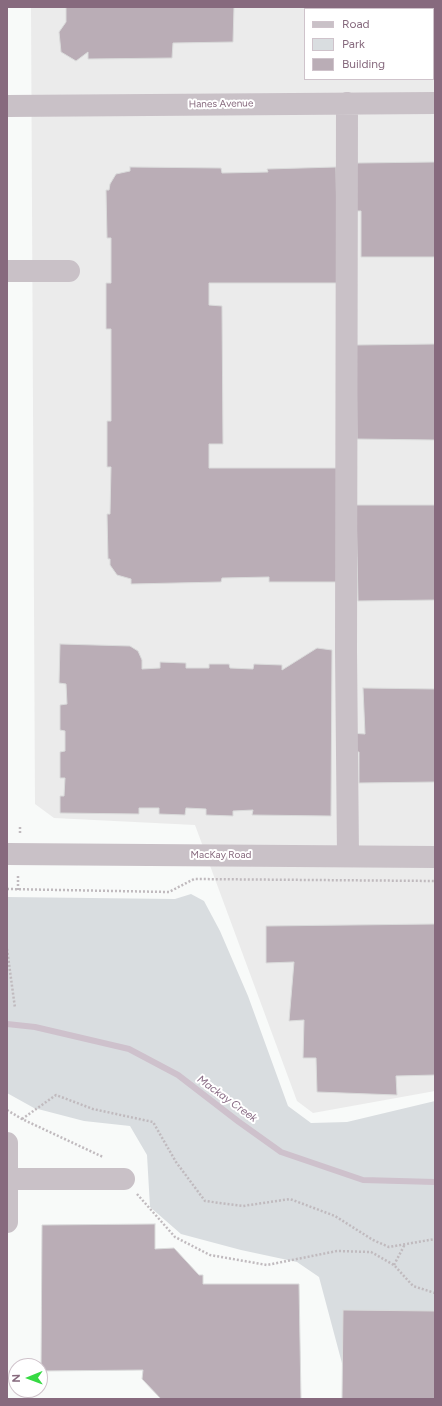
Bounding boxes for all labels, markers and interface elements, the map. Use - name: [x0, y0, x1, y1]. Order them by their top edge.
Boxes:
- legend: [304, 8, 434, 80]
- text: Road: [342, 17, 370, 31]
- text: Park: [342, 37, 365, 51]
- text: Building: [342, 57, 385, 71]
- street label: Hanes Avenue: [189, 97, 253, 111]
- street label: MacKay Road: [191, 849, 251, 861]
- water label: Mackay Creek: [194, 1073, 260, 1125]
- north arrow: [8, 1358, 48, 1398]
- text: N: [10, 1374, 23, 1383]

